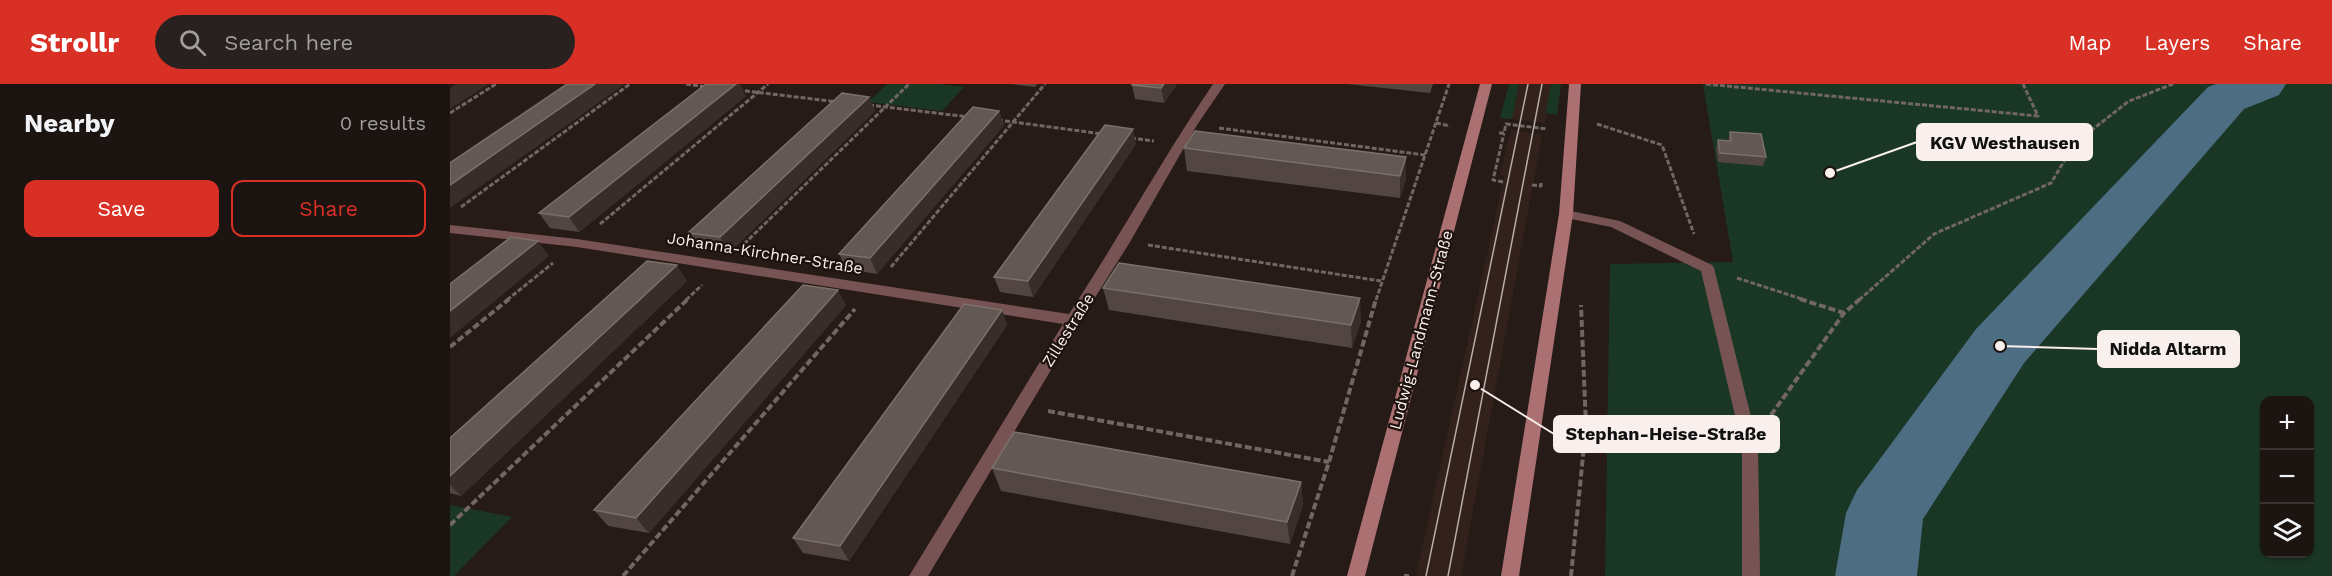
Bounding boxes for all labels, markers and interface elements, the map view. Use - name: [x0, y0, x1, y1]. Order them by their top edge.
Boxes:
- search box: [155, 15, 575, 69]
- text: Strollr: [30, 26, 119, 59]
- icon: search: [176, 26, 209, 59]
- text: Search here: [224, 30, 353, 55]
- text: Map: [2068, 30, 2111, 55]
- text: Layers: [2144, 30, 2210, 55]
- text: Share: [2243, 30, 2302, 55]
- text: Nearby: [24, 108, 115, 138]
- text: 0 results: [340, 111, 426, 135]
- callout: KGV Westhausen: [1917, 124, 2092, 160]
- text: KGV Westhausen: [1930, 132, 2080, 153]
- button: Save: [24, 180, 219, 237]
- button: Share: [231, 180, 426, 237]
- street label: Johanna-Kirchner-Straße: [666, 228, 864, 278]
- street label: Ludwig-Landmann-Straße: [1385, 228, 1457, 432]
- street label: Zillestraße: [1038, 290, 1098, 370]
- callout: Nidda Altarm: [2098, 331, 2239, 367]
- text: Nidda Altarm: [2109, 338, 2227, 359]
- map controls: [2260, 396, 2314, 558]
- button: +: [2260, 396, 2314, 450]
- callout: Stephan-Heise-Straße: [1554, 416, 1779, 452]
- text: Stephan-Heise-Straße: [1565, 423, 1767, 444]
- button: −: [2260, 450, 2314, 504]
- button: layers: [2260, 504, 2314, 558]

